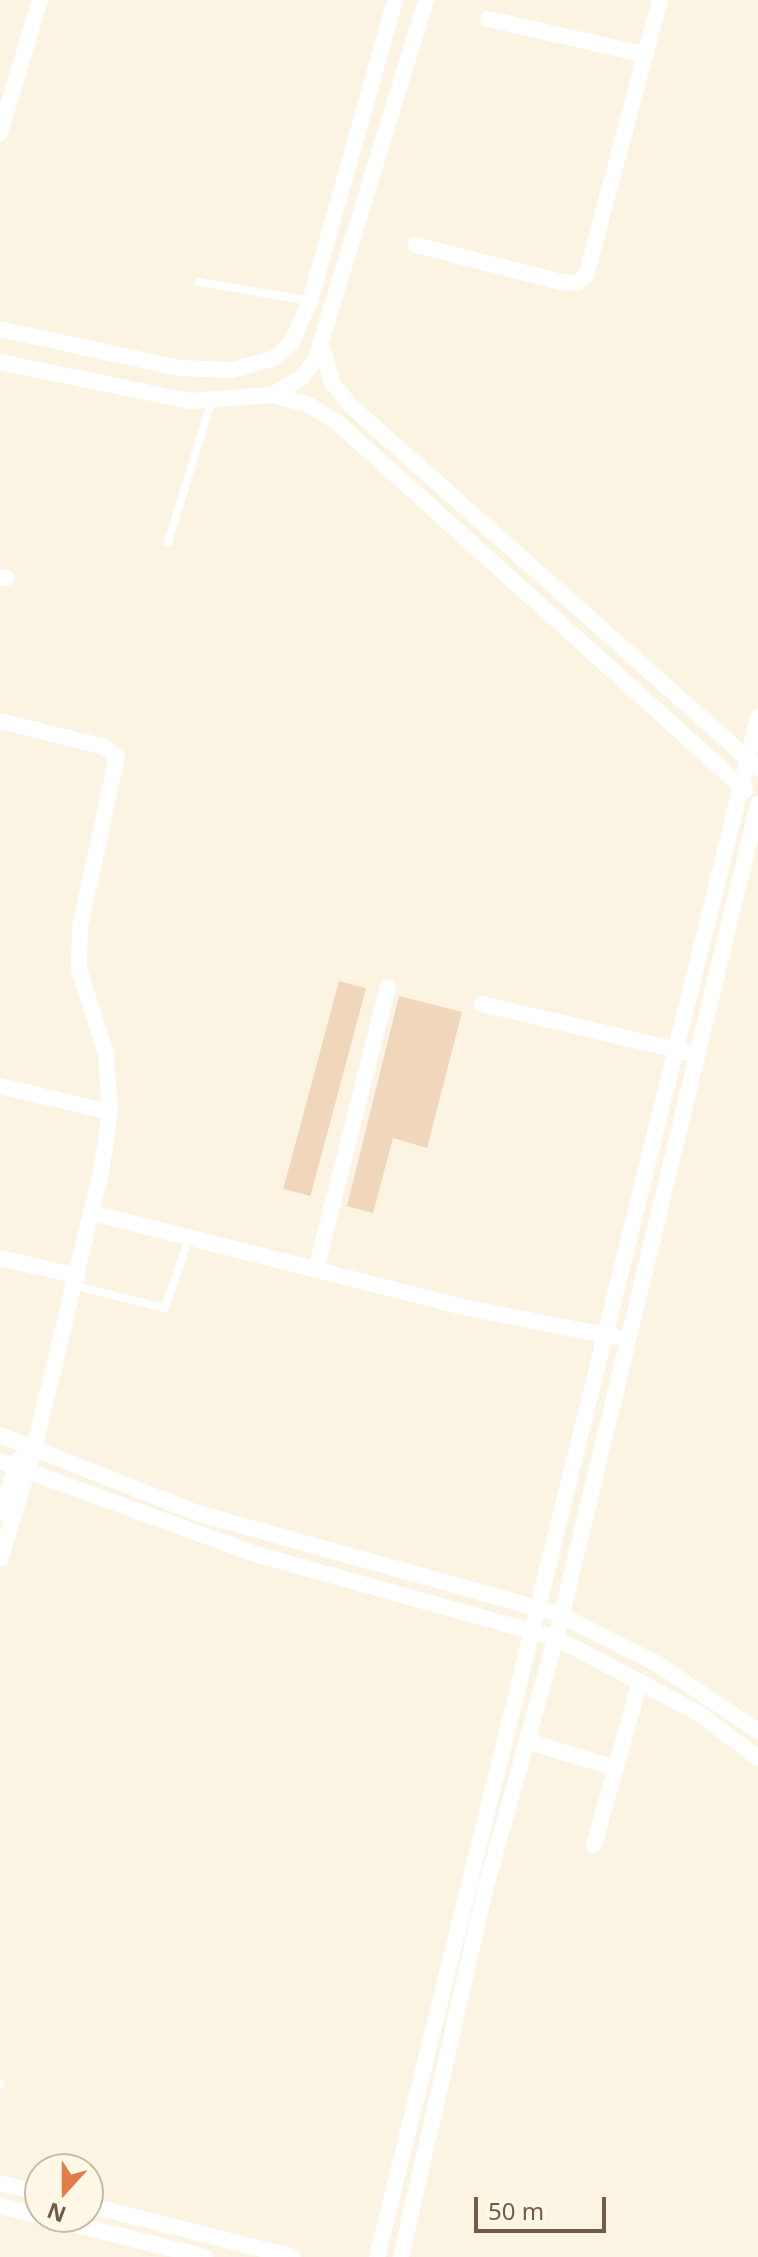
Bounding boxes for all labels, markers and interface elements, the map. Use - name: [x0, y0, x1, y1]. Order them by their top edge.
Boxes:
- north arrow: [24, 2153, 104, 2233]
- scale bar: [478, 2181, 610, 2231]
- text: 50 m: [488, 2194, 544, 2227]
- text: N: [42, 2196, 70, 2231]

